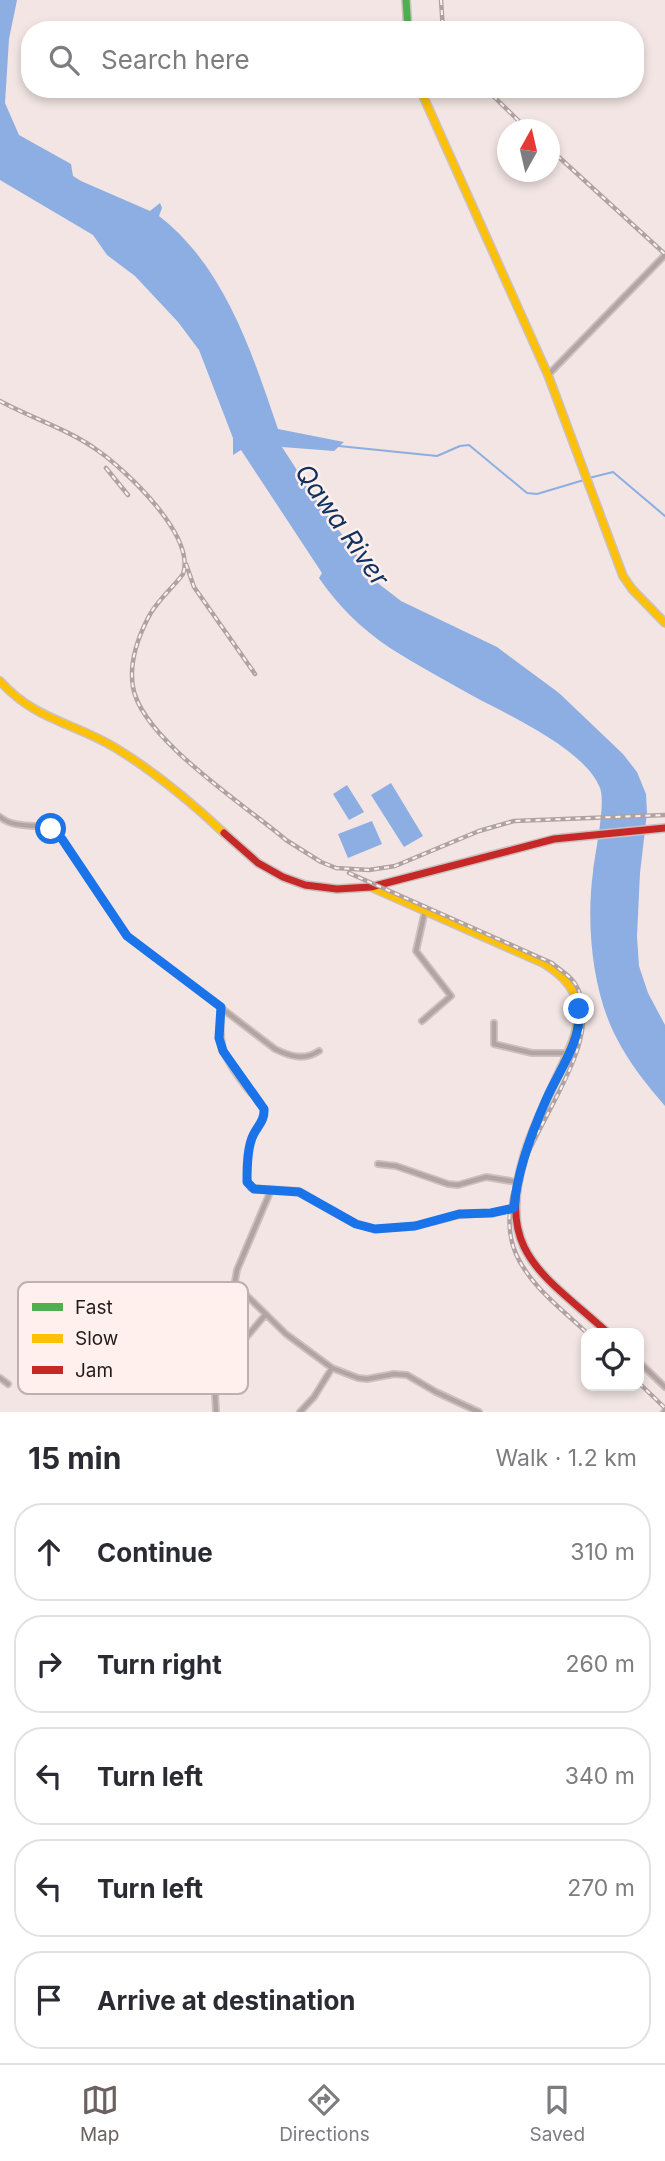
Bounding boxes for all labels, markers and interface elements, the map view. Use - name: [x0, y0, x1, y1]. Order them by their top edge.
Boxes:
- search box: [21, 21, 644, 98]
- icon: search: [45, 41, 83, 79]
- text: Search here: [101, 44, 250, 75]
- north arrow: [497, 119, 560, 182]
- water label: Qawa River: [289, 458, 396, 593]
- route start: [35, 813, 66, 844]
- route end: [563, 993, 594, 1024]
- legend: [18, 1282, 248, 1394]
- text: Fast: [75, 1296, 113, 1319]
- text: Slow: [75, 1327, 118, 1350]
- map controls: [581, 1328, 644, 1391]
- button: locate: [581, 1328, 644, 1391]
- text: Jam: [75, 1359, 113, 1382]
- text: 15 min: [28, 1440, 121, 1476]
- text: Walk · 1.2 km: [496, 1444, 637, 1472]
- icon: ahead: [30, 1533, 68, 1571]
- text: Continue: [97, 1537, 213, 1568]
- text: 310 m: [570, 1538, 635, 1566]
- icon: right: [30, 1645, 68, 1683]
- text: Turn right: [97, 1649, 222, 1680]
- text: 260 m: [566, 1650, 635, 1678]
- icon: left: [30, 1757, 68, 1795]
- text: Turn left: [97, 1761, 203, 1792]
- text: 340 m: [565, 1762, 635, 1790]
- icon: left: [30, 1869, 68, 1907]
- text: Turn left: [97, 1873, 203, 1904]
- text: 270 m: [567, 1874, 635, 1902]
- icon: arrive: [30, 1981, 68, 2019]
- text: Arrive at destination: [97, 1985, 356, 2016]
- tab: Map: [80, 2081, 119, 2146]
- tab: Directions: [279, 2081, 370, 2146]
- tab: Saved: [529, 2081, 585, 2146]

